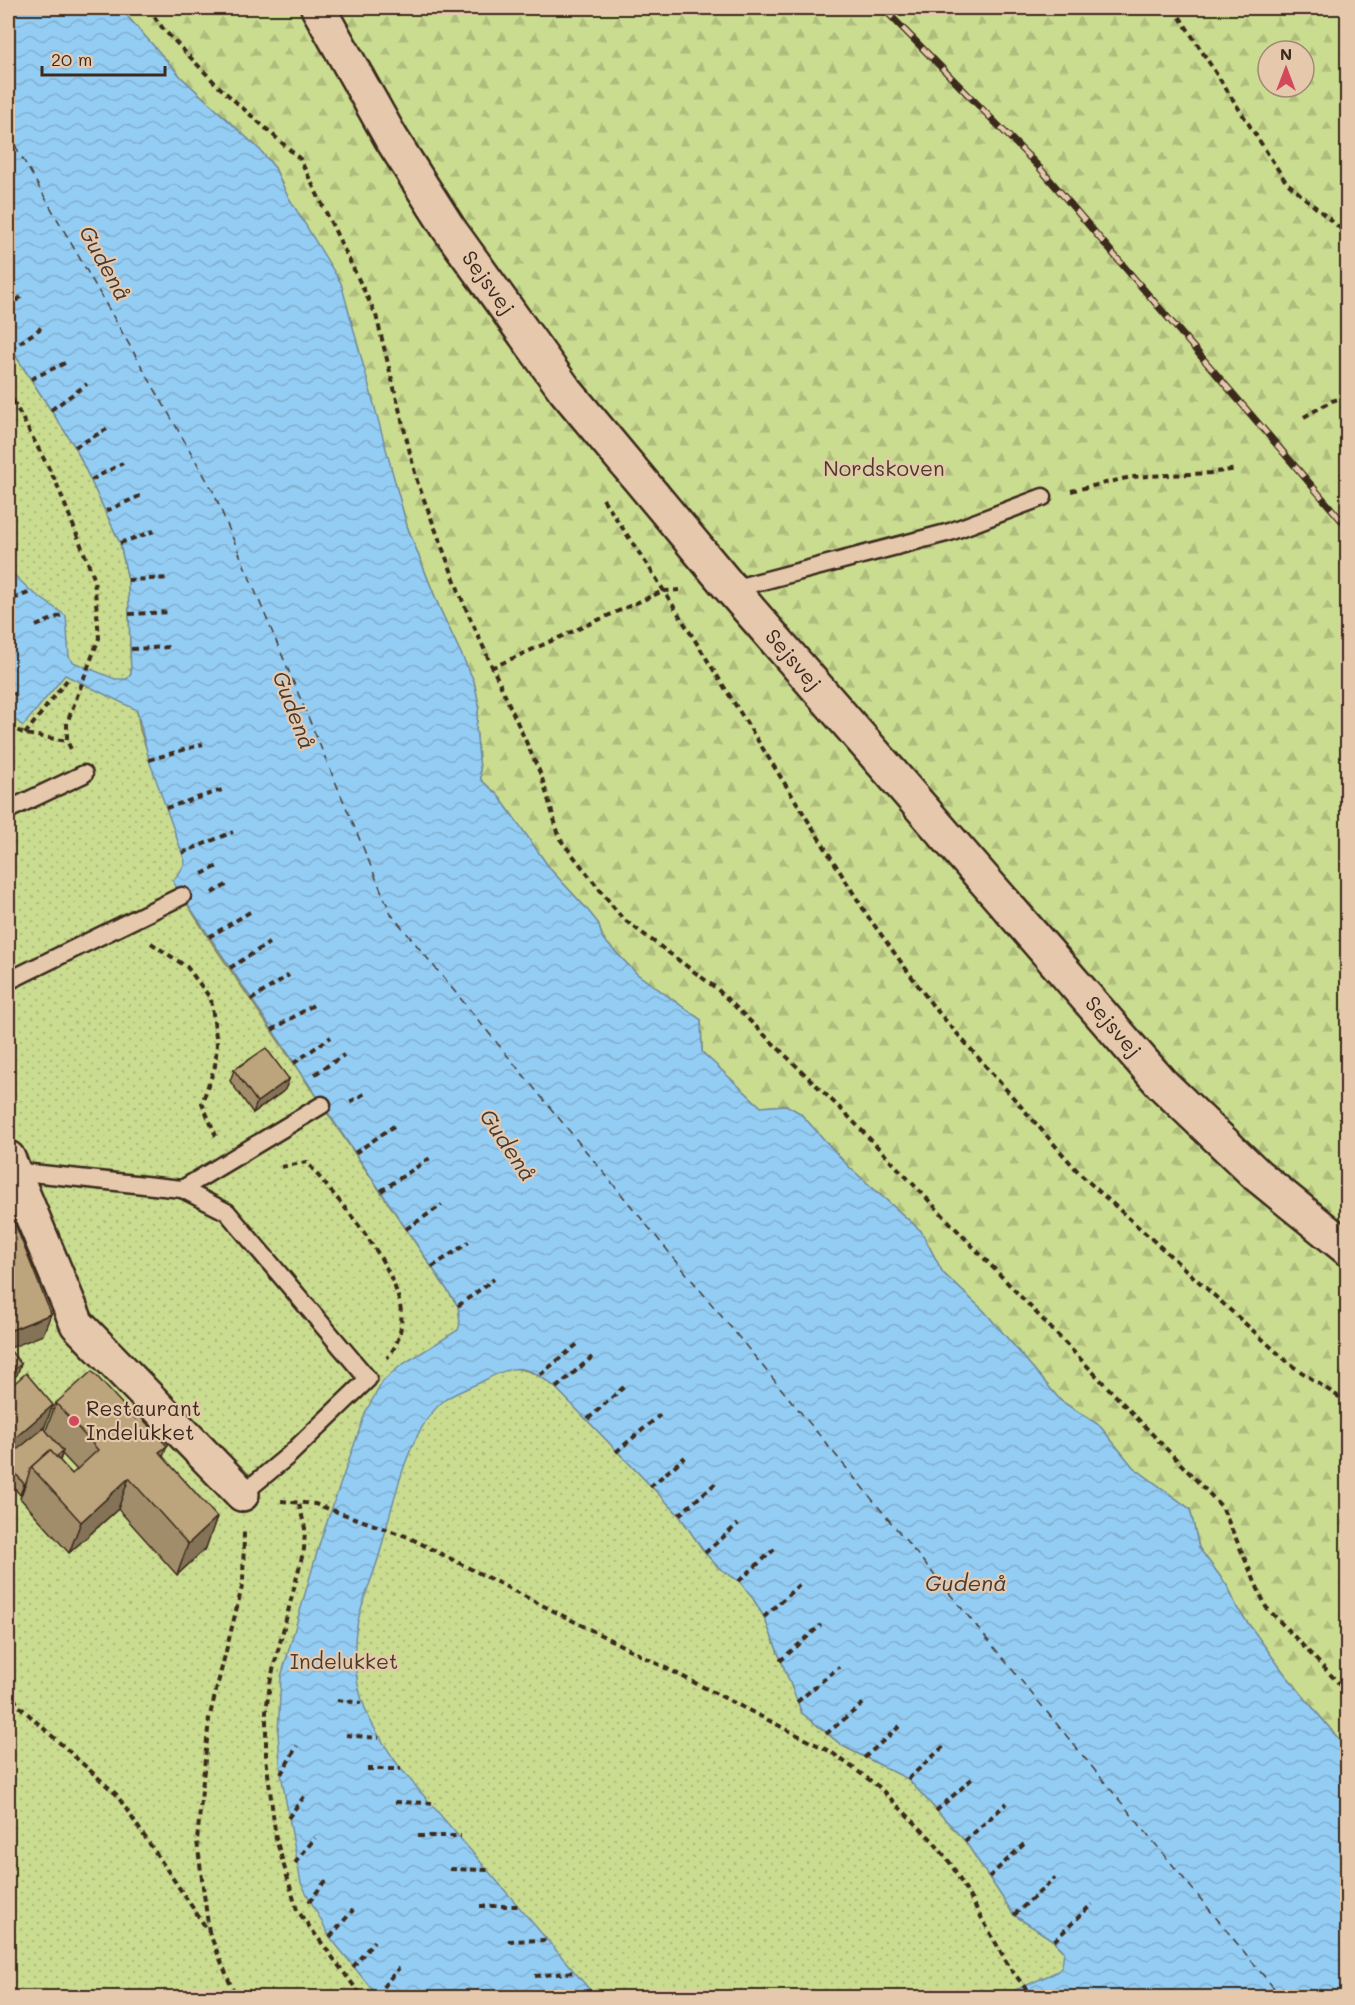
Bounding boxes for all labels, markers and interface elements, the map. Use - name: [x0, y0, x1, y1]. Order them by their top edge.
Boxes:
- scale bar: [42, 39, 165, 77]
- north arrow: [1256, 39, 1316, 99]
- text: N: [1280, 43, 1292, 64]
- text: 20 m: [51, 47, 92, 71]
- water label: Gudenå: [73, 220, 138, 306]
- street label: Sejsvej: [457, 245, 522, 320]
- park label: Nordskoven: [823, 454, 945, 481]
- street label: Sejsvej: [760, 623, 828, 696]
- water label: Gudenå: [266, 666, 323, 753]
- street label: Sejsvej: [1080, 990, 1148, 1063]
- water label: Gudenå: [474, 1103, 543, 1187]
- place label: Restaurant Indelukket: [86, 1394, 201, 1445]
- marker: Restaurant Indelukket: [67, 1414, 81, 1428]
- water label: Gudenå: [925, 1568, 1007, 1597]
- park label: Indelukket: [290, 1647, 398, 1674]

